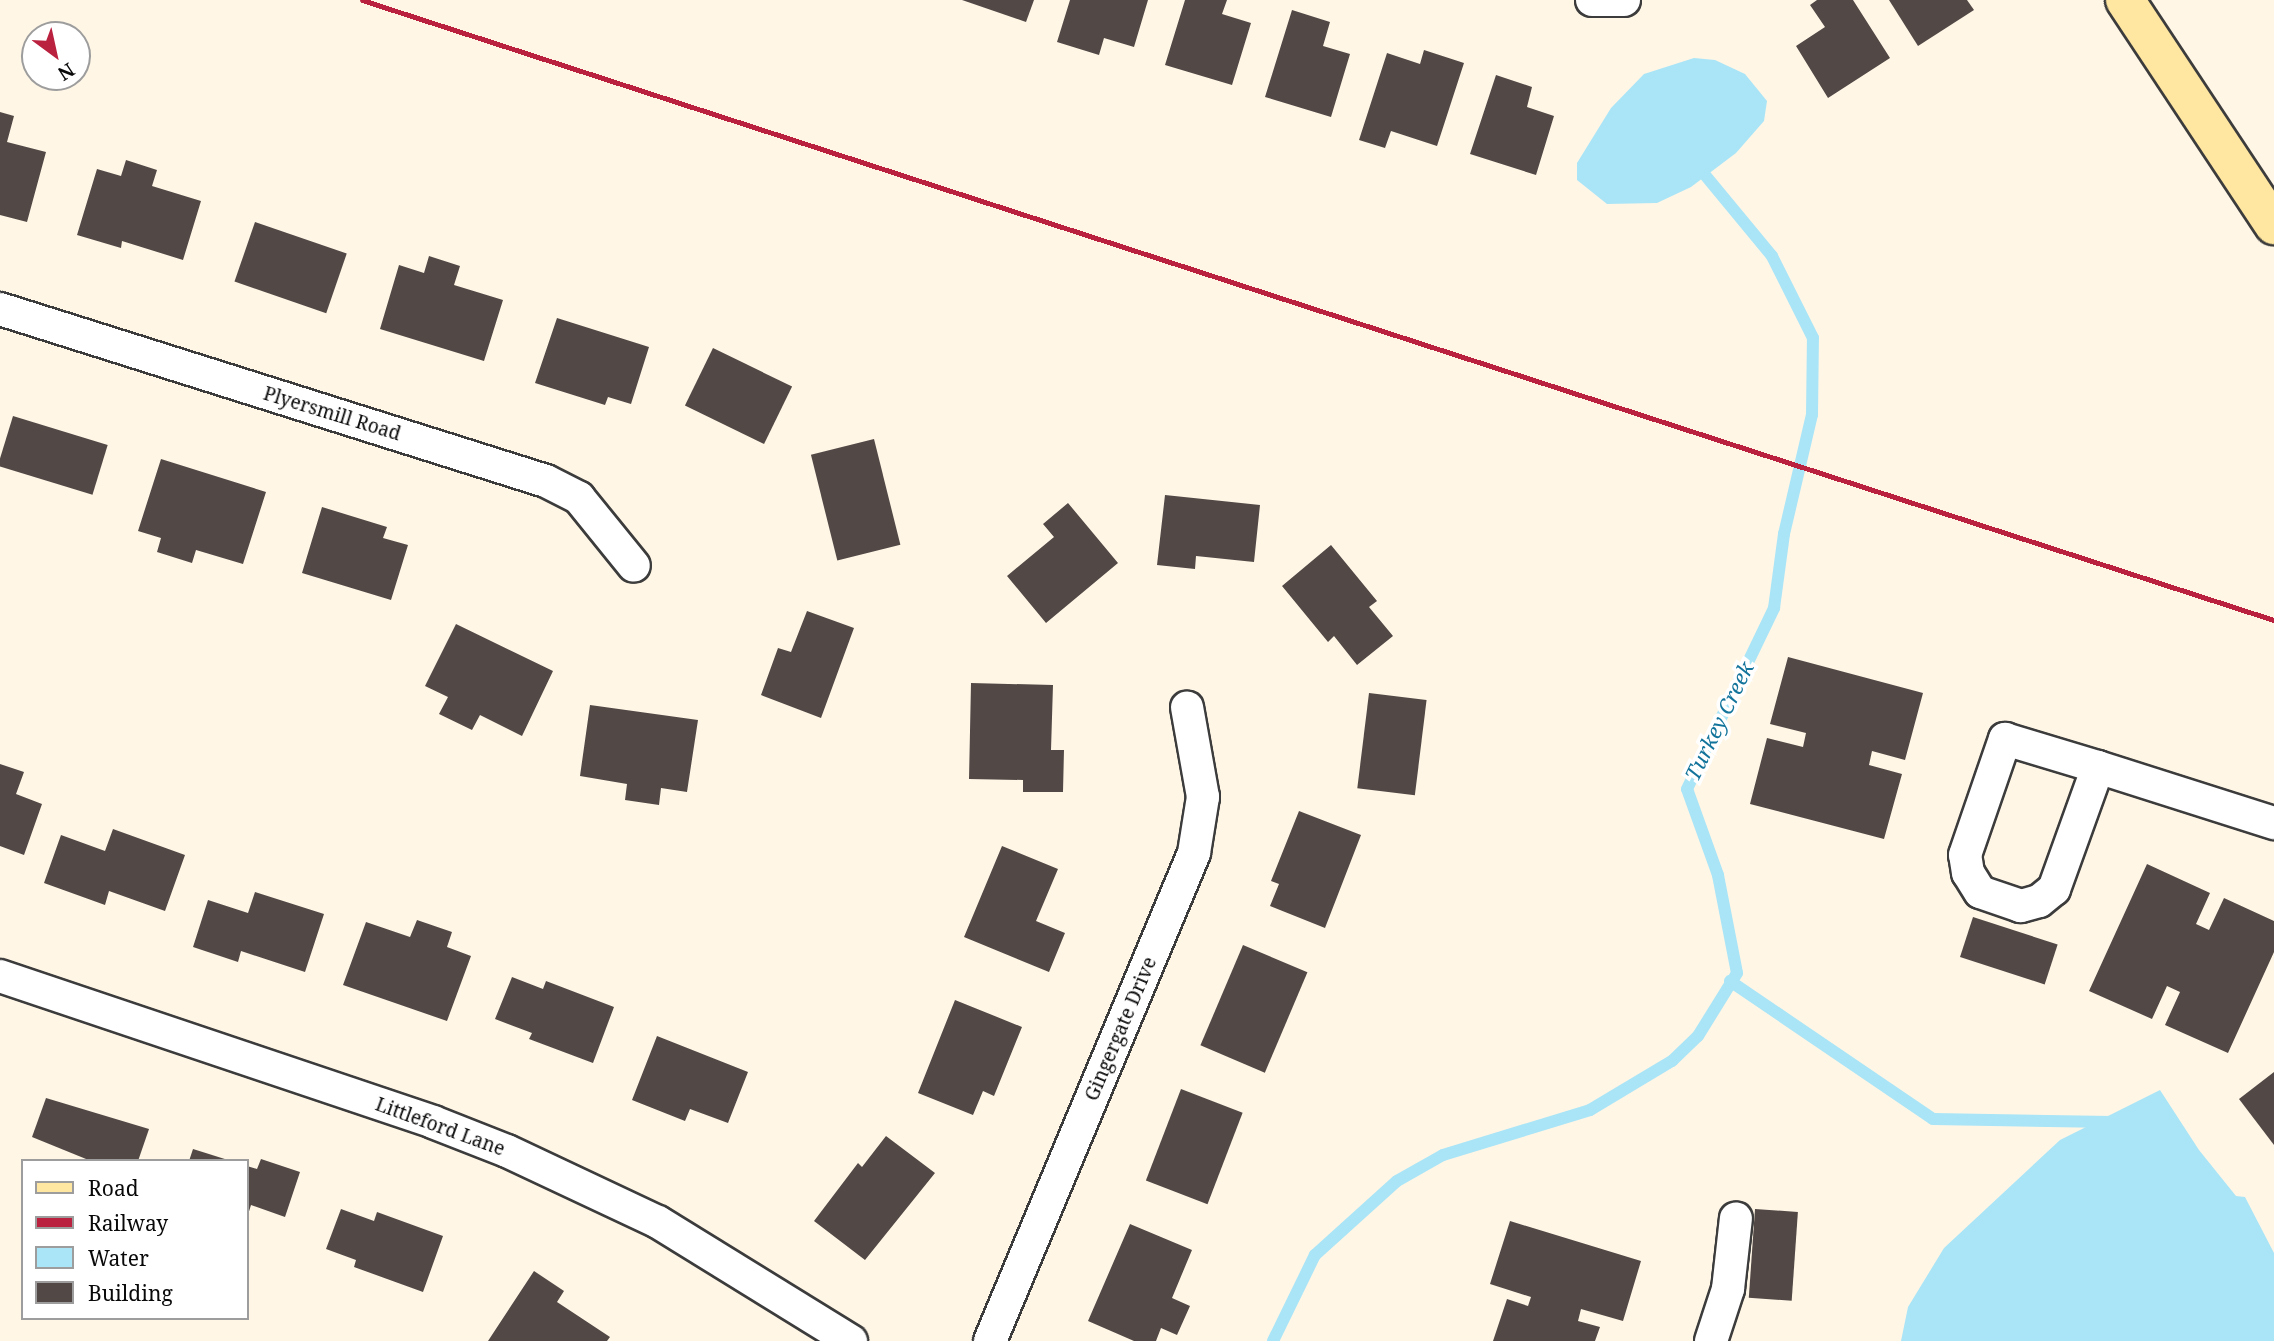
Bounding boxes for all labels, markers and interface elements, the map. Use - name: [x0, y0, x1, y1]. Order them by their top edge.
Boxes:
- north arrow: [21, 21, 91, 91]
- text: N: [53, 57, 80, 87]
- street label: Plyersmill Road: [261, 382, 403, 446]
- water label: Turkey Creek: [1679, 658, 1759, 784]
- street label: Gingergate Drive: [1080, 954, 1162, 1104]
- street label: Littleford Lane: [372, 1093, 508, 1161]
- legend: [21, 1159, 248, 1320]
- text: Road: [88, 1174, 139, 1202]
- text: Railway: [88, 1209, 168, 1237]
- text: Water: [88, 1244, 149, 1272]
- text: Building: [88, 1279, 173, 1307]

